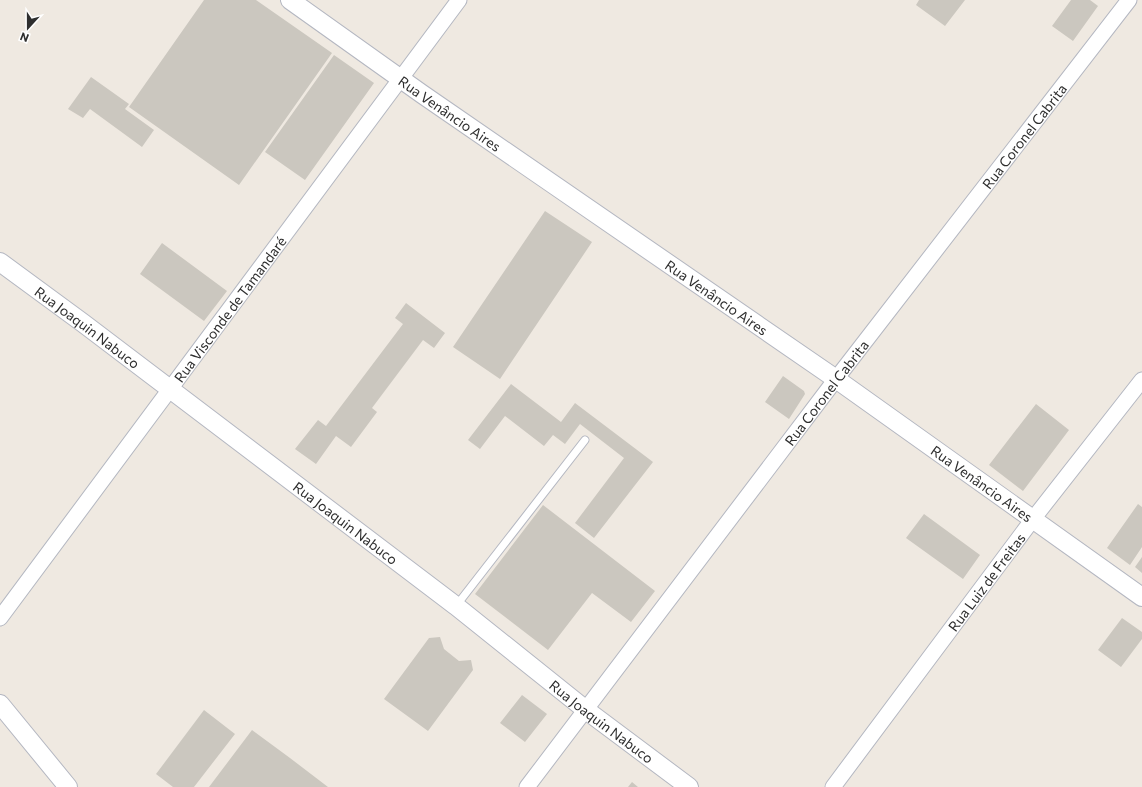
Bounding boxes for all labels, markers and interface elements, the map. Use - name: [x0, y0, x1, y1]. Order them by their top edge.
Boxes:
- north arrow: [8, 8, 48, 48]
- text: N: [18, 30, 30, 45]
- street label: Rua Venâncio Aires: [396, 72, 504, 154]
- street label: Rua Coronel Cabrita: [978, 80, 1070, 192]
- street label: Rua Visconde de Tamandaré: [170, 233, 289, 385]
- street label: Rua Venâncio Aires: [662, 256, 771, 338]
- street label: Rua Joaquin Nabuco: [32, 282, 143, 372]
- street label: Rua Coronel Cabrita: [780, 336, 872, 449]
- street label: Rua Venâncio Aires: [928, 441, 1036, 525]
- street label: Rua Joaquin Nabuco: [290, 477, 401, 567]
- street label: Rua Luiz de Freitas: [944, 529, 1028, 634]
- street label: Rua Joaquin Nabuco: [546, 676, 657, 766]

